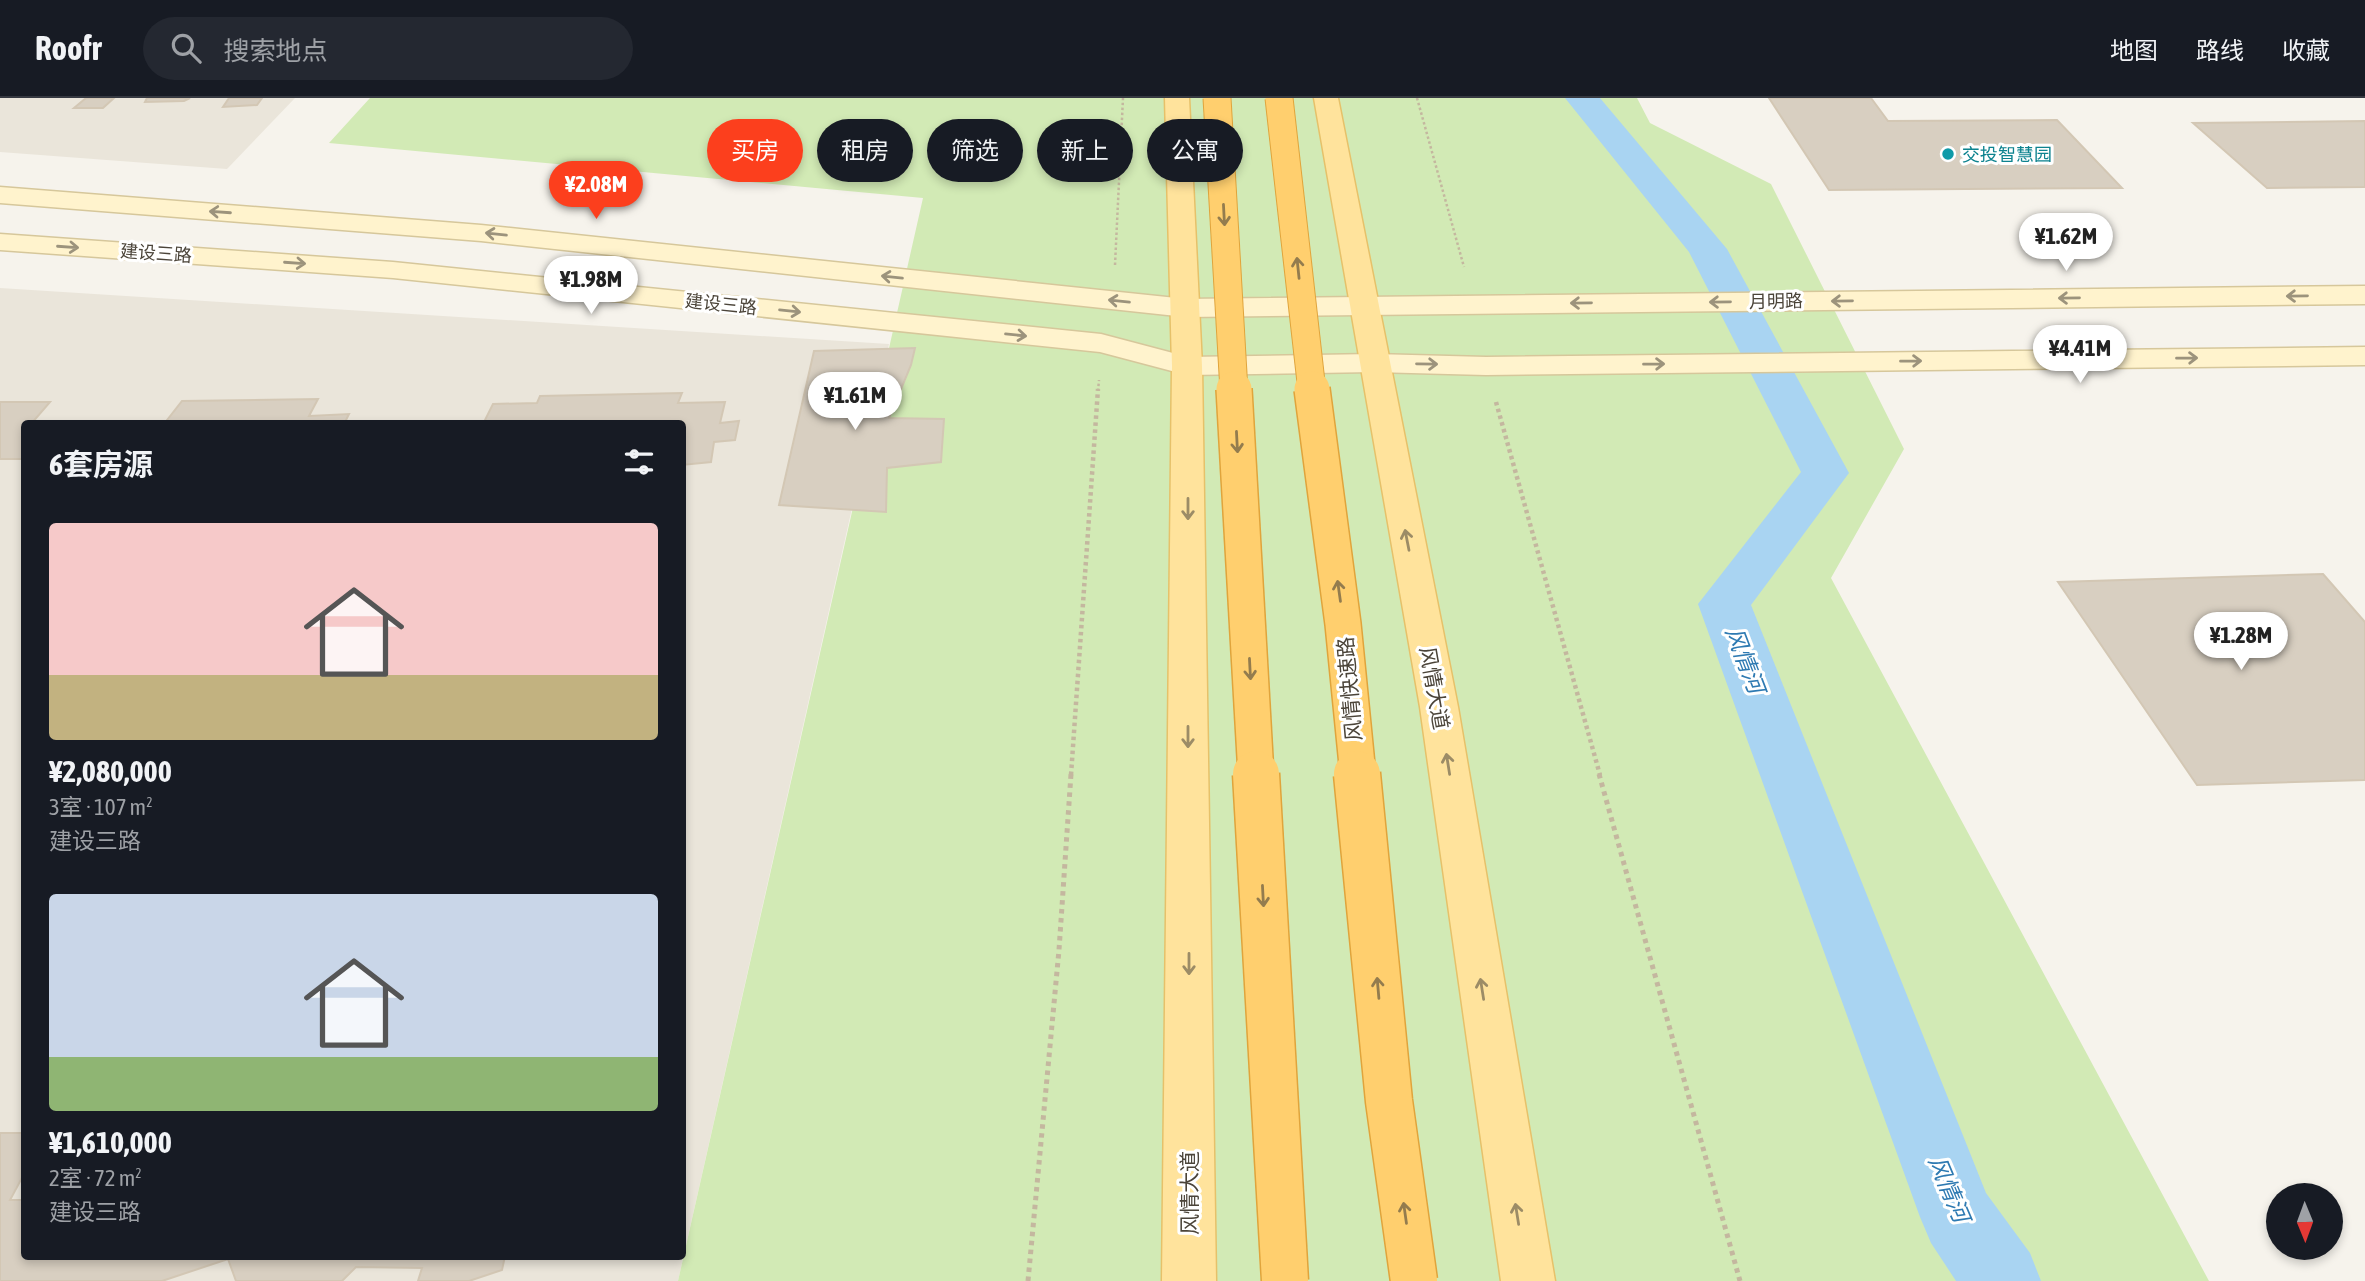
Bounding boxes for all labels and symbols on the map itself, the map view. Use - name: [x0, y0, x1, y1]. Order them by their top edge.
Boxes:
- place label: 交投智慧园: [1962, 144, 2052, 165]
- marker: 交投智慧园: [1940, 146, 1956, 162]
- pin: ¥2.08M: [539, 162, 653, 221]
- one-way arrow: [1218, 203, 1231, 226]
- one-way arrow: [209, 205, 232, 218]
- pin: ¥1.62M: [2009, 214, 2123, 273]
- one-way arrow: [485, 228, 507, 241]
- street label: 建设三路: [119, 240, 193, 266]
- one-way arrow: [56, 241, 79, 254]
- pin: ¥1.98M: [534, 256, 648, 316]
- one-way arrow: [283, 257, 306, 270]
- one-way arrow: [1292, 257, 1305, 279]
- one-way arrow: [881, 270, 904, 283]
- one-way arrow: [2286, 289, 2309, 303]
- street label: 建设三路: [684, 290, 758, 318]
- street label: 月明路: [1749, 290, 1803, 312]
- one-way arrow: [2058, 291, 2081, 305]
- one-way arrow: [1108, 294, 1130, 307]
- one-way arrow: [1831, 294, 1854, 307]
- one-way arrow: [1709, 295, 1732, 309]
- one-way arrow: [1569, 296, 1592, 310]
- one-way arrow: [778, 305, 800, 318]
- pin: ¥4.41M: [2023, 326, 2137, 385]
- one-way arrow: [1004, 328, 1027, 341]
- one-way arrow: [2176, 351, 2199, 365]
- one-way arrow: [1899, 354, 1922, 368]
- one-way arrow: [1643, 357, 1666, 371]
- one-way arrow: [1415, 358, 1438, 371]
- pin: ¥1.61M: [798, 372, 912, 432]
- one-way arrow: [1230, 430, 1243, 453]
- one-way arrow: [1181, 497, 1195, 520]
- one-way arrow: [1400, 529, 1414, 552]
- one-way arrow: [1332, 580, 1345, 602]
- pin: ¥1.28M: [2184, 612, 2298, 672]
- water label: 风情河: [1720, 623, 1771, 701]
- street label: 风情快速路: [1332, 636, 1366, 742]
- street label: 风情大道: [1416, 645, 1454, 731]
- one-way arrow: [1243, 658, 1256, 681]
- one-way arrow: [1181, 725, 1195, 748]
- one-way arrow: [1441, 753, 1454, 776]
- one-way arrow: [1256, 885, 1269, 908]
- one-way arrow: [1182, 952, 1196, 975]
- one-way arrow: [1371, 977, 1384, 999]
- one-way arrow: [1476, 978, 1489, 1001]
- street label: 风情大道: [1177, 1151, 1201, 1235]
- water label: 风情河: [1924, 1152, 1976, 1230]
- north arrow: [2266, 1183, 2343, 1260]
- one-way arrow: [1398, 1203, 1411, 1225]
- one-way arrow: [1510, 1203, 1523, 1225]

